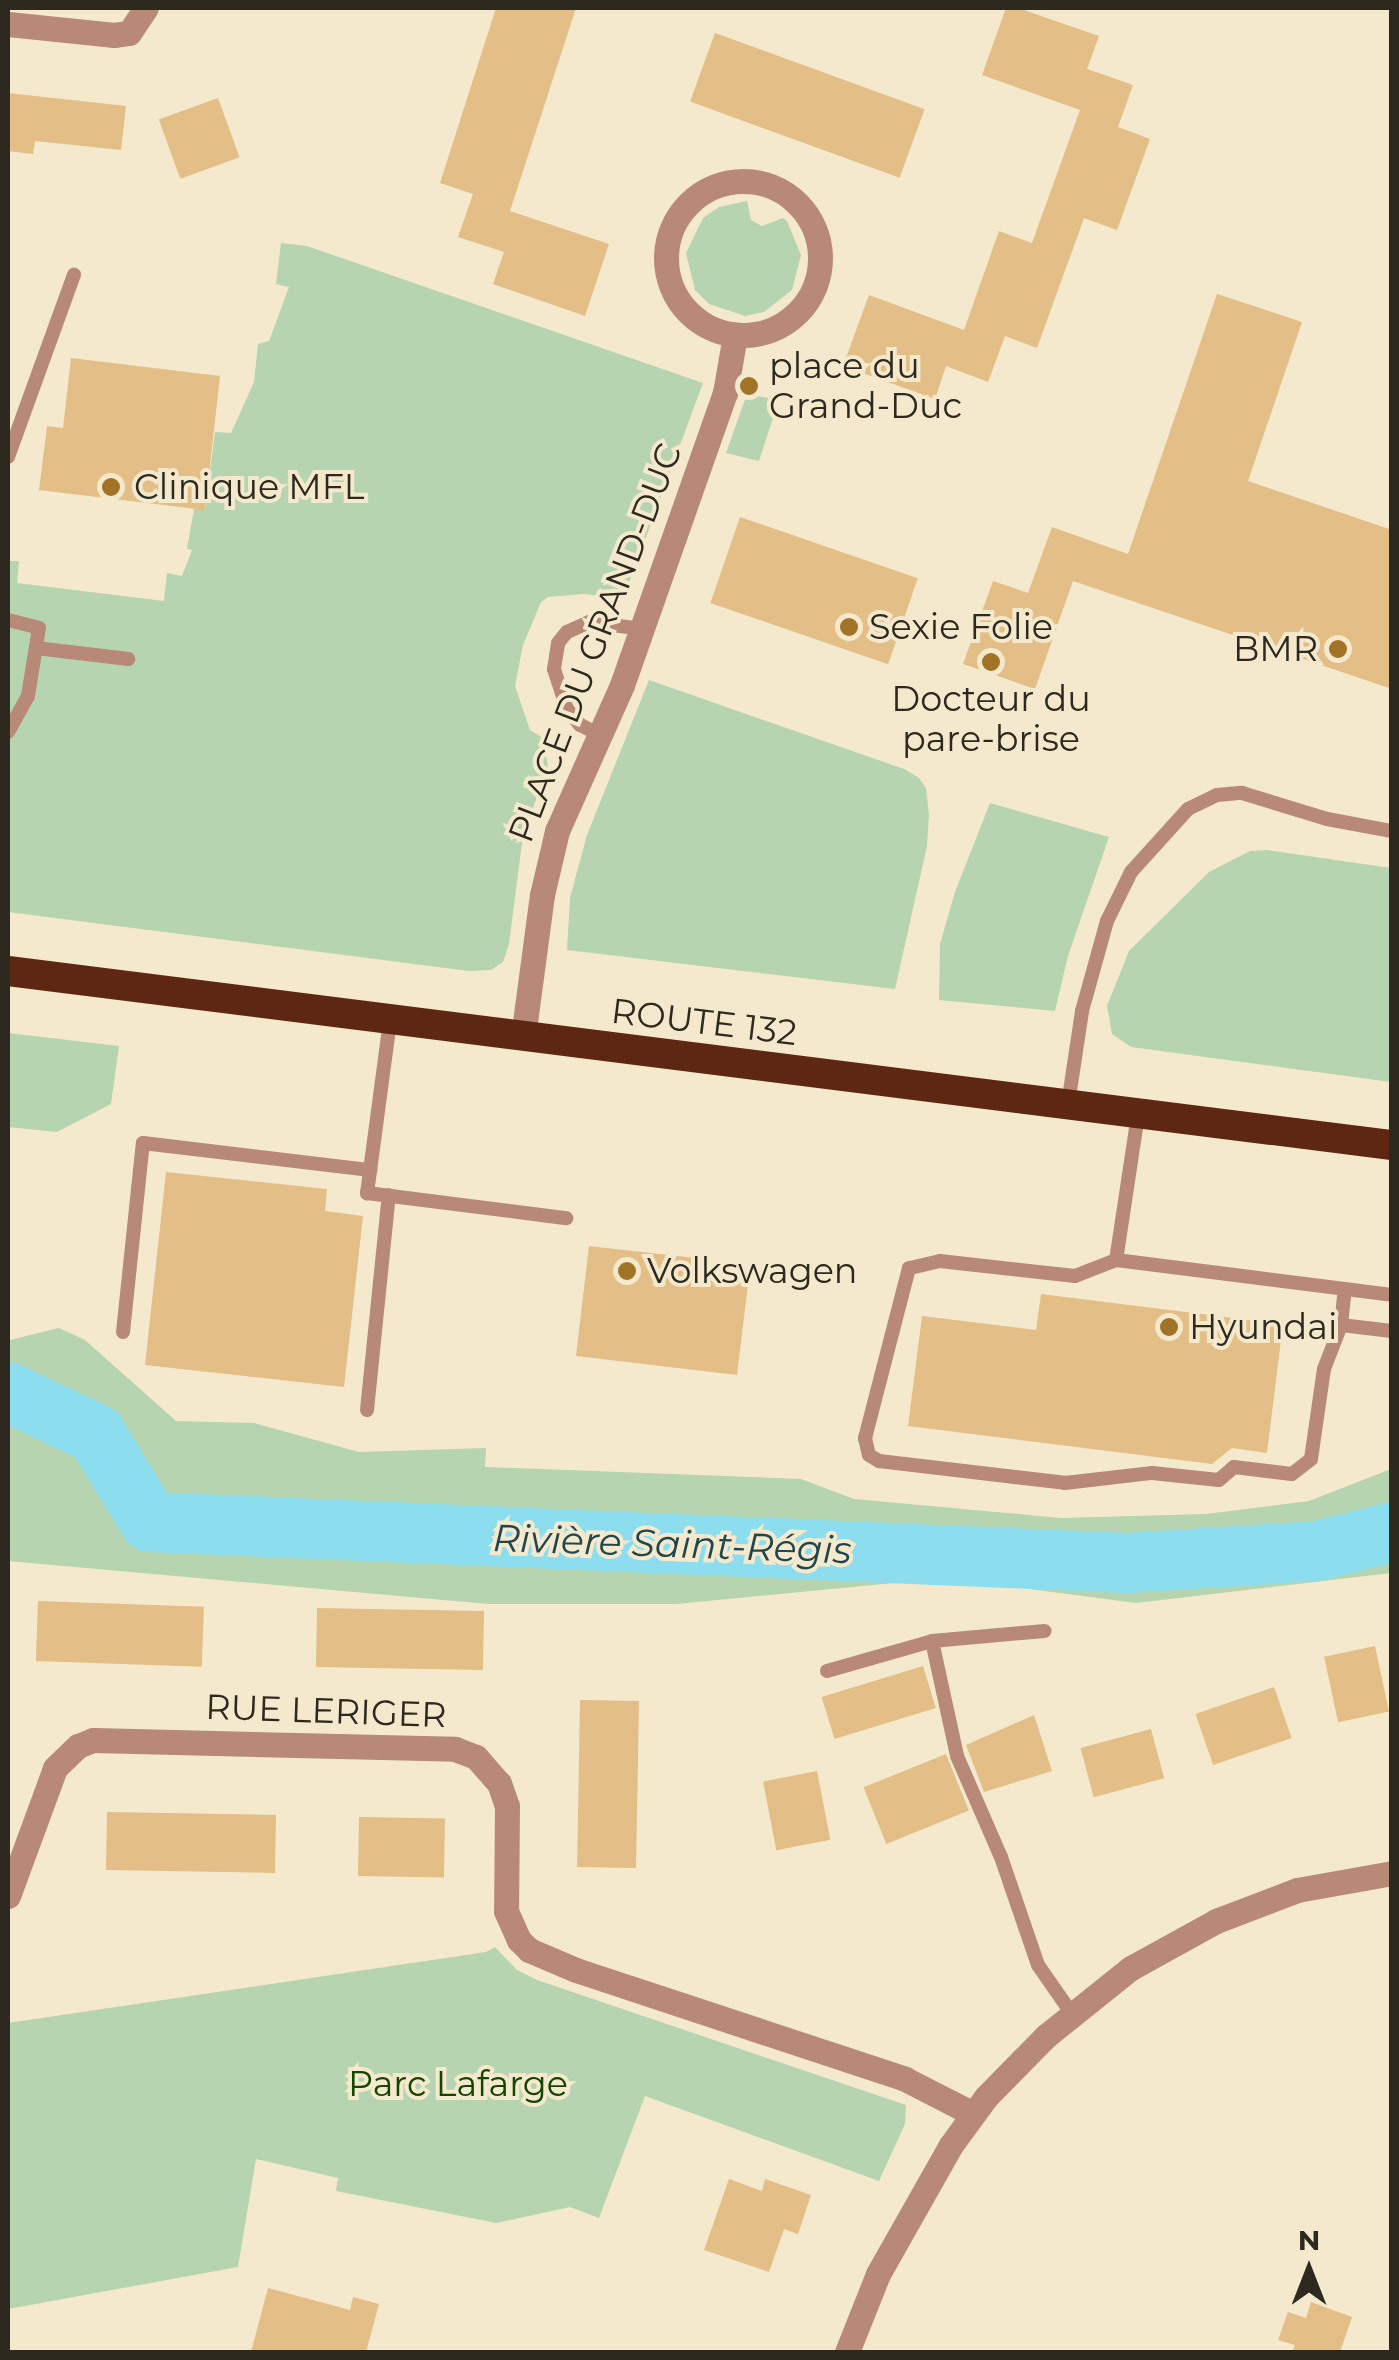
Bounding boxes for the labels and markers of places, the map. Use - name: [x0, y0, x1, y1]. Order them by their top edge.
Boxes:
- place label: place du Grand-Duc: [769, 345, 962, 427]
- marker: place du Grand-Duc: [738, 375, 760, 397]
- place label: Clinique MFL: [134, 466, 364, 508]
- marker: Clinique MFL: [98, 474, 124, 500]
- place label: Sexie Folie: [869, 606, 1053, 648]
- marker: Sexie Folie: [838, 616, 860, 638]
- place label: BMR: [1233, 628, 1318, 670]
- marker: BMR: [1327, 638, 1349, 660]
- marker: Docteur du pare-brise: [980, 651, 1002, 673]
- place label: Docteur du pare-brise: [891, 678, 1091, 760]
- place label: Volkswagen: [647, 1250, 857, 1292]
- marker: Volkswagen: [616, 1260, 638, 1282]
- place label: Hyundai: [1189, 1306, 1337, 1348]
- marker: Hyundai: [1158, 1316, 1180, 1338]

